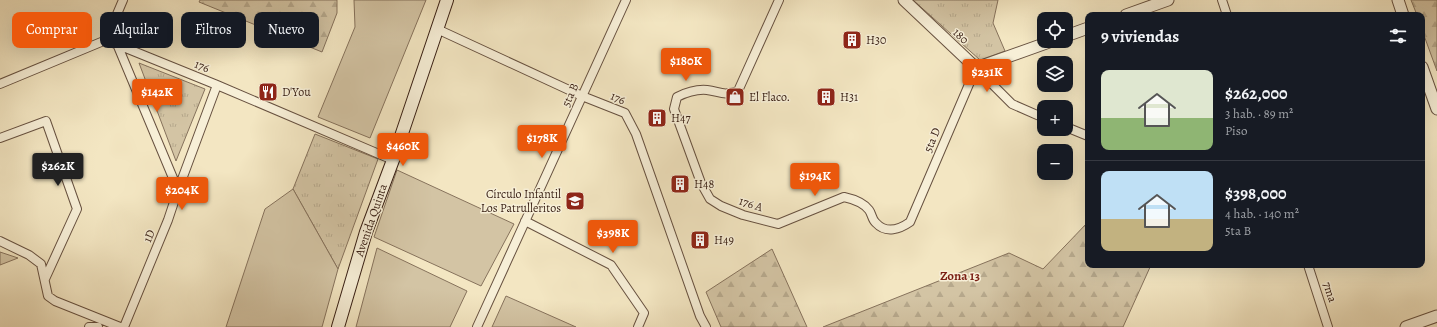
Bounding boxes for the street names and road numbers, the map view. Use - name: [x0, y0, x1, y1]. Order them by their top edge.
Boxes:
- street label: 180: [950, 25, 972, 47]
- street label: 176: [192, 56, 212, 76]
- street label: 5ta B: [558, 81, 582, 109]
- street label: 176: [608, 88, 628, 108]
- street label: 5ta D: [920, 125, 944, 155]
- street label: Avenida Quinta: [351, 181, 391, 260]
- street label: 176 A: [737, 193, 766, 216]
- street label: 1D: [139, 227, 159, 245]
- street label: 7ma: [1319, 280, 1341, 305]

